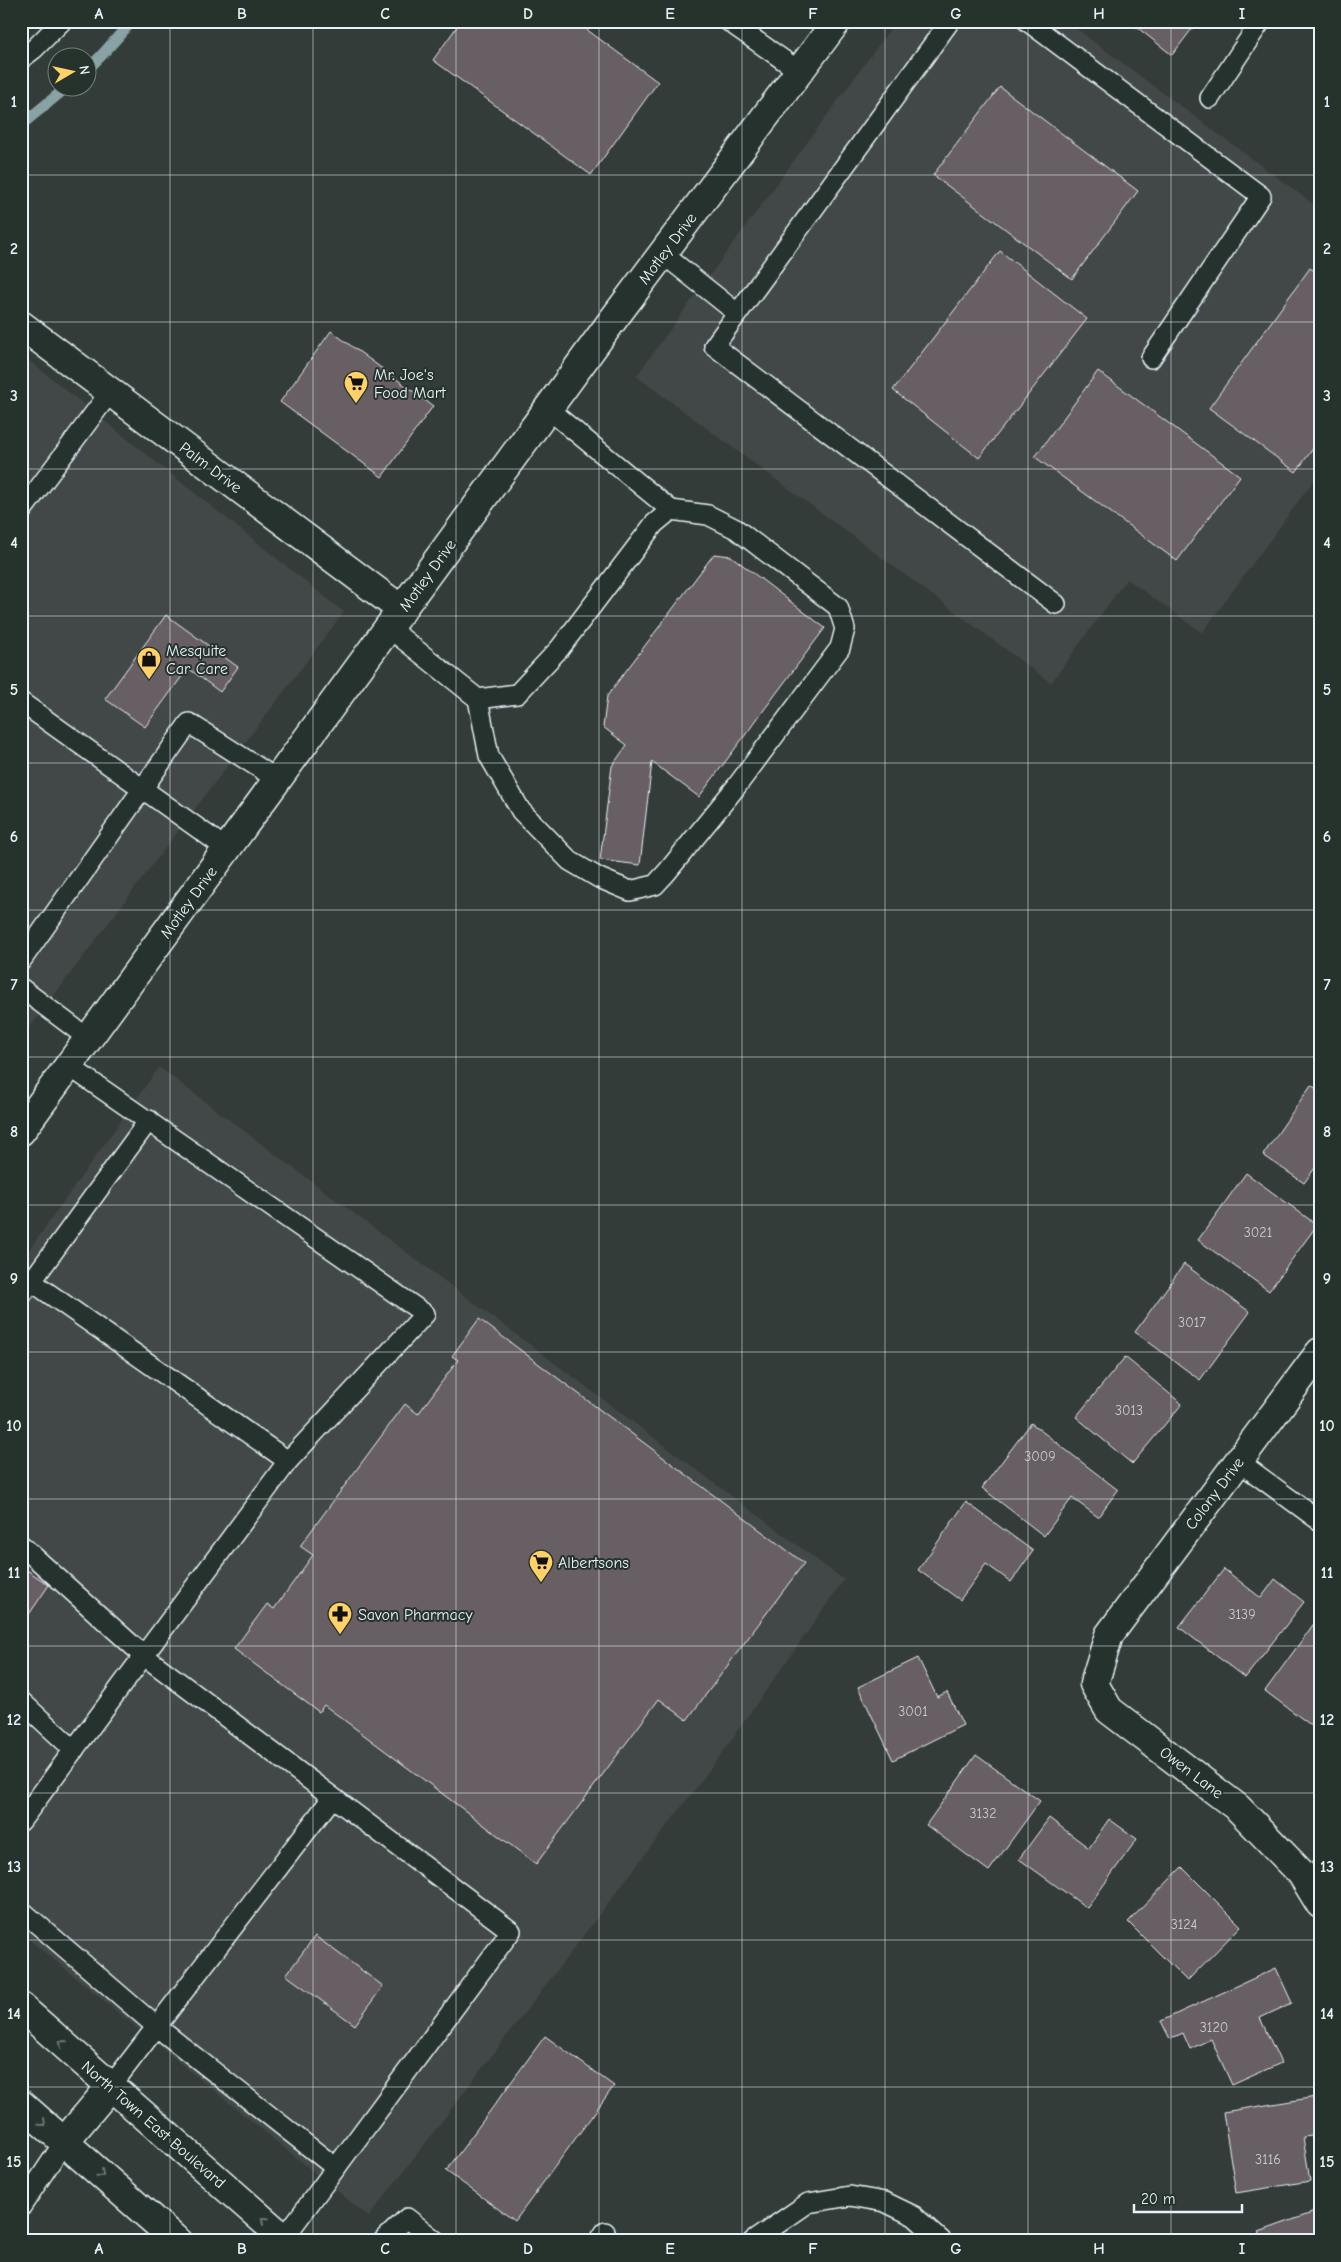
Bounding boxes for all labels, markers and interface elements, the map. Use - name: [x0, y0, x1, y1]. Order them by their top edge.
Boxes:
- text: A: [95, 5, 104, 23]
- text: B: [237, 5, 247, 23]
- text: C: [380, 5, 390, 23]
- text: D: [523, 5, 533, 23]
- text: E: [665, 5, 675, 23]
- text: F: [808, 5, 818, 23]
- text: G: [950, 5, 962, 23]
- text: H: [1093, 5, 1105, 23]
- text: I: [1239, 5, 1245, 23]
- north arrow: [48, 48, 98, 98]
- text: N: [75, 64, 93, 76]
- text: 1: [11, 93, 17, 111]
- text: 1: [1324, 93, 1330, 111]
- street label: Motley Drive: [635, 209, 700, 288]
- text: 2: [10, 240, 18, 258]
- text: 2: [1323, 240, 1331, 258]
- place label: Mr. Joe's Food Mart: [374, 366, 446, 402]
- supermarket icon: Mr. Joe's Food Mart: [343, 370, 369, 404]
- text: 3: [10, 387, 18, 405]
- text: 3: [1323, 387, 1331, 405]
- street label: Palm Drive: [176, 439, 245, 497]
- text: 4: [10, 534, 18, 552]
- text: 4: [1323, 534, 1331, 552]
- street label: Motley Drive: [396, 536, 460, 615]
- place label: Mesquite Car Care: [166, 642, 228, 678]
- shop icon: Mesquite Car Care: [136, 646, 162, 680]
- text: 5: [10, 681, 18, 699]
- text: 5: [1323, 681, 1331, 699]
- text: 6: [10, 828, 18, 846]
- text: 6: [1323, 828, 1331, 846]
- street label: Motley Drive: [157, 863, 221, 942]
- text: 7: [10, 976, 18, 994]
- text: 7: [1323, 976, 1331, 994]
- text: 8: [10, 1123, 18, 1141]
- text: 8: [1323, 1123, 1331, 1141]
- house number: 3021: [1244, 1224, 1272, 1241]
- text: 9: [10, 1270, 18, 1288]
- text: 9: [1323, 1270, 1331, 1288]
- house number: 3017: [1178, 1314, 1206, 1331]
- house number: 3013: [1115, 1402, 1143, 1419]
- text: 10: [6, 1417, 22, 1435]
- text: 10: [1319, 1417, 1335, 1435]
- house number: 3009: [1024, 1448, 1056, 1465]
- street label: Colony Drive: [1182, 1454, 1248, 1533]
- supermarket icon: Albertsons: [528, 1549, 554, 1583]
- place label: Albertsons: [558, 1554, 629, 1572]
- text: 11: [8, 1564, 20, 1582]
- text: 11: [1321, 1564, 1333, 1582]
- pharmacy icon: Savon Pharmacy: [327, 1601, 353, 1635]
- place label: Savon Pharmacy: [358, 1606, 473, 1624]
- house number: 3139: [1228, 1606, 1256, 1623]
- house number: 3001: [898, 1703, 928, 1720]
- text: 12: [7, 1711, 21, 1729]
- text: 12: [1320, 1711, 1334, 1729]
- street label: Owen Lane: [1156, 1743, 1227, 1802]
- house number: 3132: [969, 1805, 997, 1822]
- text: 13: [7, 1858, 21, 1876]
- text: 13: [1320, 1858, 1334, 1876]
- house number: 3124: [1171, 1916, 1198, 1933]
- text: 14: [7, 2005, 21, 2023]
- text: 14: [1320, 2005, 1334, 2023]
- house number: 3120: [1200, 2019, 1228, 2036]
- one-way arrow: [58, 2039, 67, 2048]
- street label: North Town East Boulevard: [78, 2057, 229, 2192]
- one-way arrow: [37, 2117, 46, 2126]
- house number: 3116: [1255, 2151, 1281, 2168]
- text: 15: [7, 2153, 21, 2171]
- text: 15: [1320, 2153, 1334, 2171]
- one-way arrow: [96, 2168, 105, 2177]
- scale bar: [1134, 2182, 1241, 2214]
- text: 20 m: [1141, 2190, 1175, 2208]
- one-way arrow: [260, 2217, 269, 2226]
- text: A: [95, 2240, 104, 2258]
- text: B: [237, 2240, 247, 2258]
- text: C: [380, 2240, 390, 2258]
- text: D: [523, 2240, 533, 2258]
- text: E: [665, 2240, 675, 2258]
- text: F: [808, 2240, 818, 2258]
- text: G: [950, 2240, 962, 2258]
- text: H: [1093, 2240, 1105, 2258]
- text: I: [1239, 2240, 1245, 2258]

